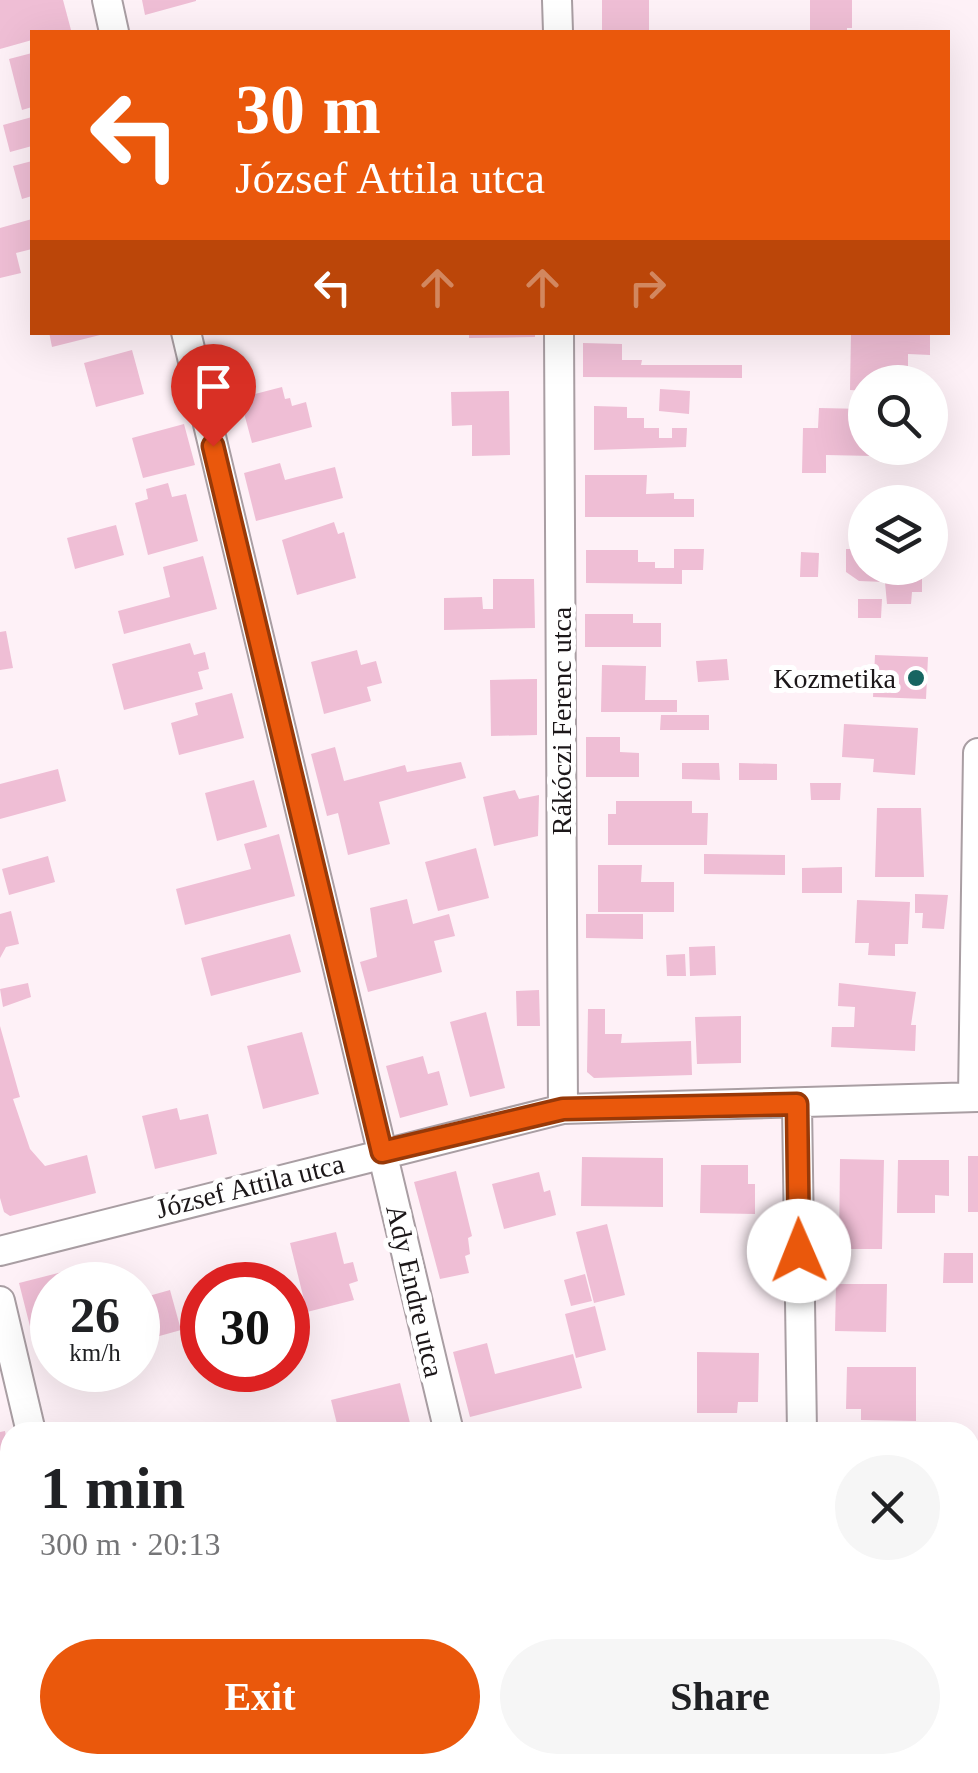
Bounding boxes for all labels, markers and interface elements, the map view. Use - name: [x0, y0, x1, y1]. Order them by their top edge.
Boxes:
- icon: left: [70, 70, 200, 200]
- text: 30 m: [235, 71, 381, 148]
- text: József Attila utca: [235, 153, 545, 203]
- icon: left: [305, 260, 360, 315]
- icon: ahead: [410, 260, 465, 315]
- icon: ahead: [515, 260, 570, 315]
- icon: right: [620, 260, 675, 315]
- pin: [171, 344, 256, 447]
- icon: arrive: [186, 359, 241, 414]
- map controls: [848, 365, 948, 585]
- button: search: [848, 365, 948, 465]
- button: layers: [848, 485, 948, 585]
- street label: Rákóczi Ferenc utca: [546, 606, 577, 835]
- place label: Kozmetika: [773, 663, 897, 694]
- marker: Kozmetika: [905, 667, 927, 689]
- street label: József Attila utca: [153, 1147, 348, 1224]
- position arrow: [747, 1199, 851, 1303]
- street label: Ady Endre utca: [380, 1202, 450, 1381]
- speed limit sign: 30: [180, 1262, 310, 1392]
- text: 26: [70, 1287, 120, 1343]
- text: km/h: [69, 1339, 121, 1366]
- text: 1 min: [40, 1455, 185, 1521]
- button: close: [835, 1455, 940, 1560]
- text: 300 m · 20:13: [40, 1526, 220, 1562]
- button: Exit: [40, 1639, 480, 1754]
- button: Share: [500, 1639, 940, 1754]

